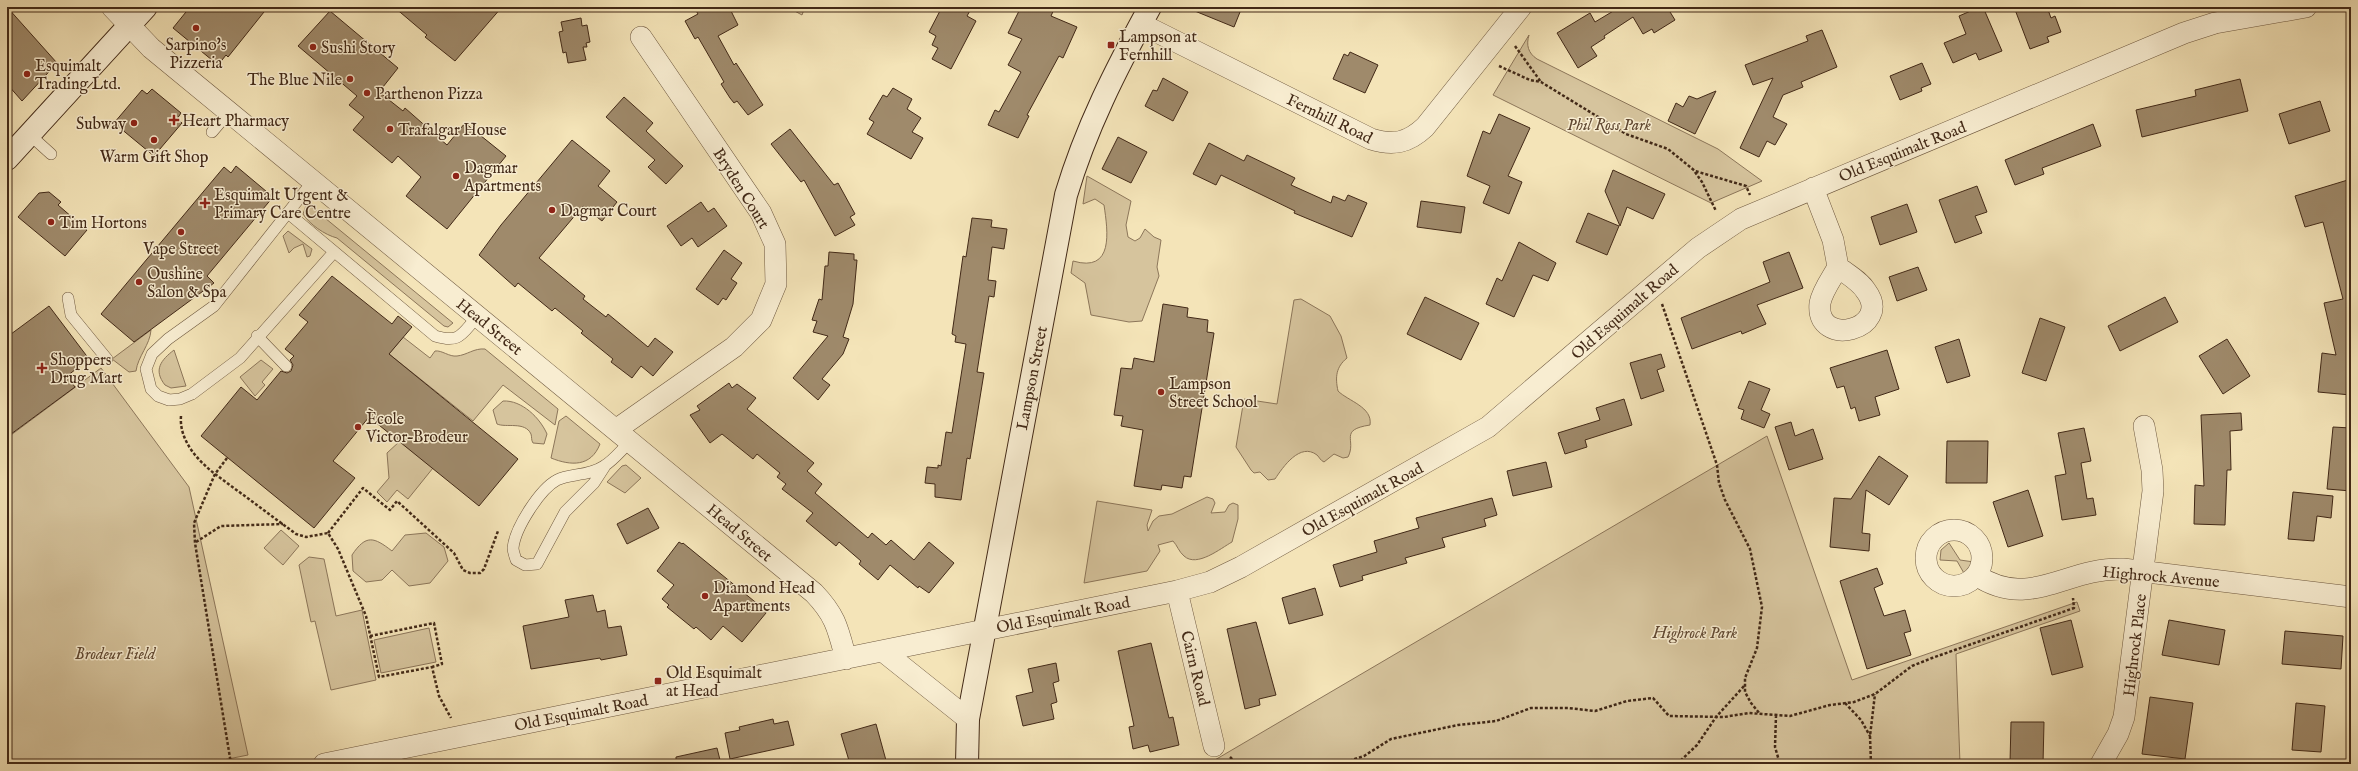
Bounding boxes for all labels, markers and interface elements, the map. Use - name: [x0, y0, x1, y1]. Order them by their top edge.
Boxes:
- marker: Sarpino's Pizzeria: [191, 23, 201, 33]
- place label: Lampson at Fernhill: [1119, 28, 1197, 66]
- place label: Sarpino's Pizzeria: [166, 36, 227, 74]
- place label: Sushi Story: [321, 39, 396, 59]
- marker: Lampson at Fernhill: [1106, 40, 1116, 50]
- marker: Sushi Story: [308, 42, 318, 52]
- place label: Esquimalt Trading Ltd.: [35, 57, 121, 95]
- marker: Esquimalt Trading Ltd.: [22, 69, 32, 79]
- place label: The Blue Nile: [247, 71, 342, 91]
- marker: The Blue Nile: [345, 74, 355, 84]
- place label: Parthenon Pizza: [375, 85, 483, 105]
- marker: Parthenon Pizza: [362, 88, 372, 98]
- street label: Fernhill Road: [1283, 90, 1376, 149]
- place label: Heart Pharmacy: [182, 112, 289, 132]
- place label: Subway: [76, 115, 126, 135]
- marker: Heart Pharmacy: [169, 115, 179, 125]
- park label: Phil Ross Park: [1567, 116, 1652, 136]
- marker: Subway: [129, 118, 139, 128]
- street label: Old Esquimalt Road: [1836, 118, 1970, 188]
- place label: Trafalgar House: [398, 121, 507, 141]
- marker: Trafalgar House: [385, 124, 395, 134]
- marker: Warm Gift Shop: [149, 135, 159, 145]
- street label: Bryden Court: [708, 145, 773, 234]
- place label: Warm Gift Shop: [100, 148, 209, 168]
- place label: Dagmar Apartments: [463, 159, 541, 197]
- marker: Dagmar Apartments: [451, 171, 461, 181]
- place label: Esquimalt Urgent & Primary Care Centre: [214, 186, 351, 224]
- marker: Esquimalt Urgent & Primary Care Centre: [199, 197, 211, 209]
- place label: Dagmar Court: [560, 202, 657, 222]
- marker: Dagmar Court: [547, 205, 557, 215]
- place label: Tim Hortons: [59, 214, 147, 234]
- marker: Tim Hortons: [46, 217, 56, 227]
- marker: Vape Street: [176, 227, 186, 237]
- place label: Vape Street: [142, 240, 219, 260]
- street label: Old Esquimalt Road: [1568, 260, 1683, 365]
- place label: Oushine Salon & Spa: [147, 265, 226, 303]
- marker: Oushine Salon & Spa: [134, 277, 144, 287]
- street label: Head Street: [452, 295, 526, 361]
- street label: Lampson Street: [1013, 324, 1053, 432]
- place label: Shoppers Drug Mart: [50, 351, 123, 389]
- marker: Shoppers Drug Mart: [37, 363, 47, 373]
- place label: Lampson Street School: [1169, 375, 1258, 413]
- marker: Lampson Street School: [1156, 387, 1166, 397]
- place label: Ècole Victor–Brodeur: [365, 408, 468, 448]
- marker: Ècole Victor–Brodeur: [353, 422, 363, 432]
- street label: Old Esquimalt Road: [1299, 459, 1428, 542]
- street label: Head Street: [702, 500, 776, 567]
- street label: Highrock Avenue: [2101, 563, 2220, 593]
- place label: Diamond Head Apartments: [712, 579, 815, 617]
- marker: Diamond Head Apartments: [700, 591, 710, 601]
- street label: Old Esquimalt Road: [995, 593, 1132, 639]
- street label: Highrock Place: [2120, 593, 2152, 698]
- park label: Highrock Park: [1652, 624, 1738, 644]
- street label: Cairn Road: [1175, 629, 1213, 709]
- park label: Brodeur Field: [75, 645, 157, 665]
- place label: Old Esquimalt at Head: [666, 664, 762, 702]
- marker: Old Esquimalt at Head: [653, 676, 663, 686]
- street label: Old Esquimalt Road: [513, 691, 650, 737]

